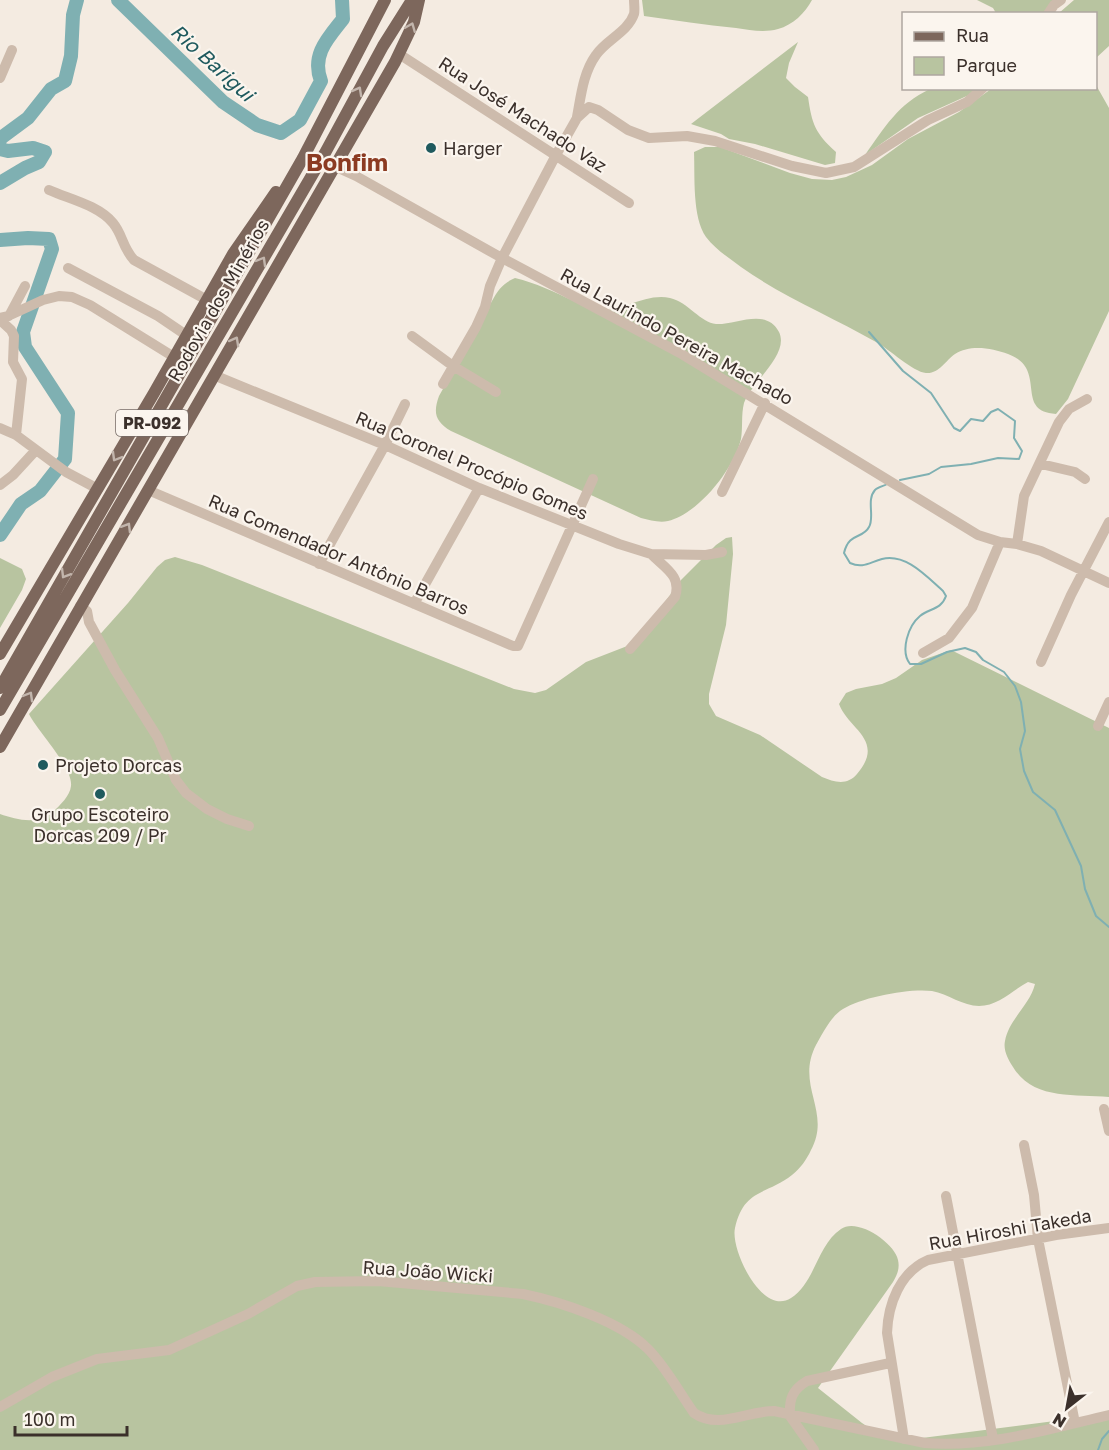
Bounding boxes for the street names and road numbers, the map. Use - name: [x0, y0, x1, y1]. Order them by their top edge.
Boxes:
- street label: Rua José Machado Vaz: [435, 51, 611, 177]
- street label: Rodovia dos Minérios: [163, 215, 273, 385]
- street label: Rua Laurindo Pereira Machado: [557, 263, 797, 409]
- street label: Rua Coronel Procópio Gomes: [352, 406, 592, 524]
- road number: PR-092: [116, 410, 188, 436]
- street label: Rua Comendador Antônio Barros: [205, 489, 473, 619]
- street label: Rua Hiroshi Takeda: [927, 1204, 1093, 1254]
- street label: Rua João Wicki: [362, 1255, 494, 1287]

